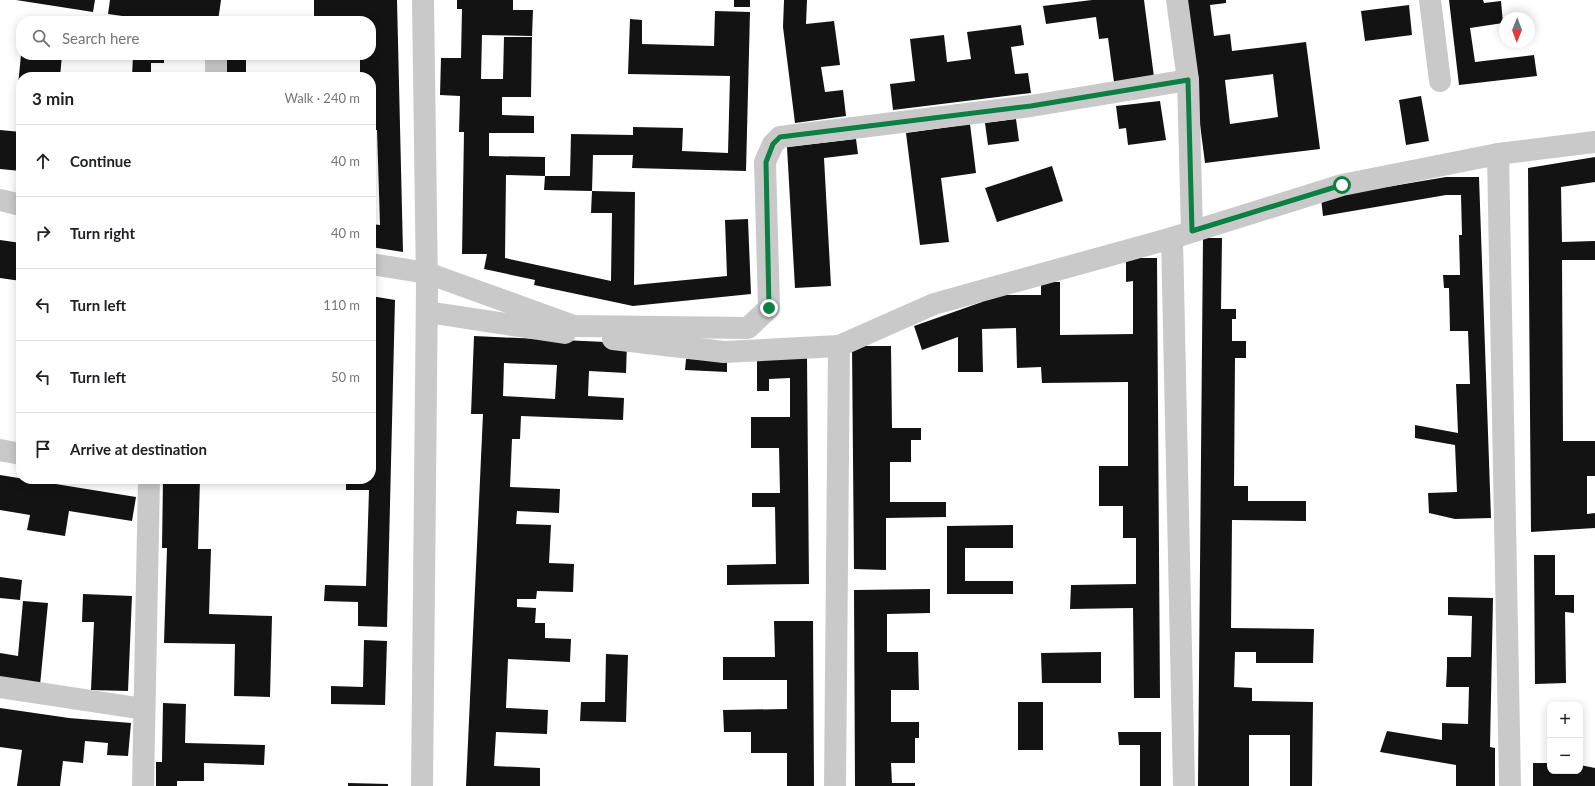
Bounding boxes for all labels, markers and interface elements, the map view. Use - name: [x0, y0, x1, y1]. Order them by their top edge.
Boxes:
- north arrow: [1499, 12, 1535, 48]
- search box: [16, 16, 376, 60]
- icon: search: [30, 27, 52, 49]
- text: Search here: [62, 29, 139, 47]
- text: 3 min: [32, 88, 74, 109]
- text: Walk · 240 m: [284, 90, 360, 106]
- icon: ahead: [32, 150, 54, 172]
- text: Continue: [70, 152, 131, 170]
- text: 40 m: [331, 153, 360, 169]
- route start: [1333, 176, 1351, 194]
- icon: right: [32, 222, 54, 244]
- text: Turn right: [70, 224, 135, 242]
- text: 40 m: [331, 225, 360, 241]
- icon: left: [32, 294, 54, 316]
- text: Turn left: [70, 296, 126, 314]
- text: 110 m: [323, 297, 360, 313]
- route end: [760, 299, 778, 317]
- icon: left: [32, 366, 54, 388]
- text: Turn left: [70, 368, 126, 386]
- text: 50 m: [331, 369, 360, 385]
- icon: arrive: [32, 438, 54, 460]
- text: Arrive at destination: [70, 440, 207, 458]
- map controls: [1547, 702, 1583, 774]
- button: +: [1547, 702, 1583, 738]
- button: −: [1547, 738, 1583, 774]

